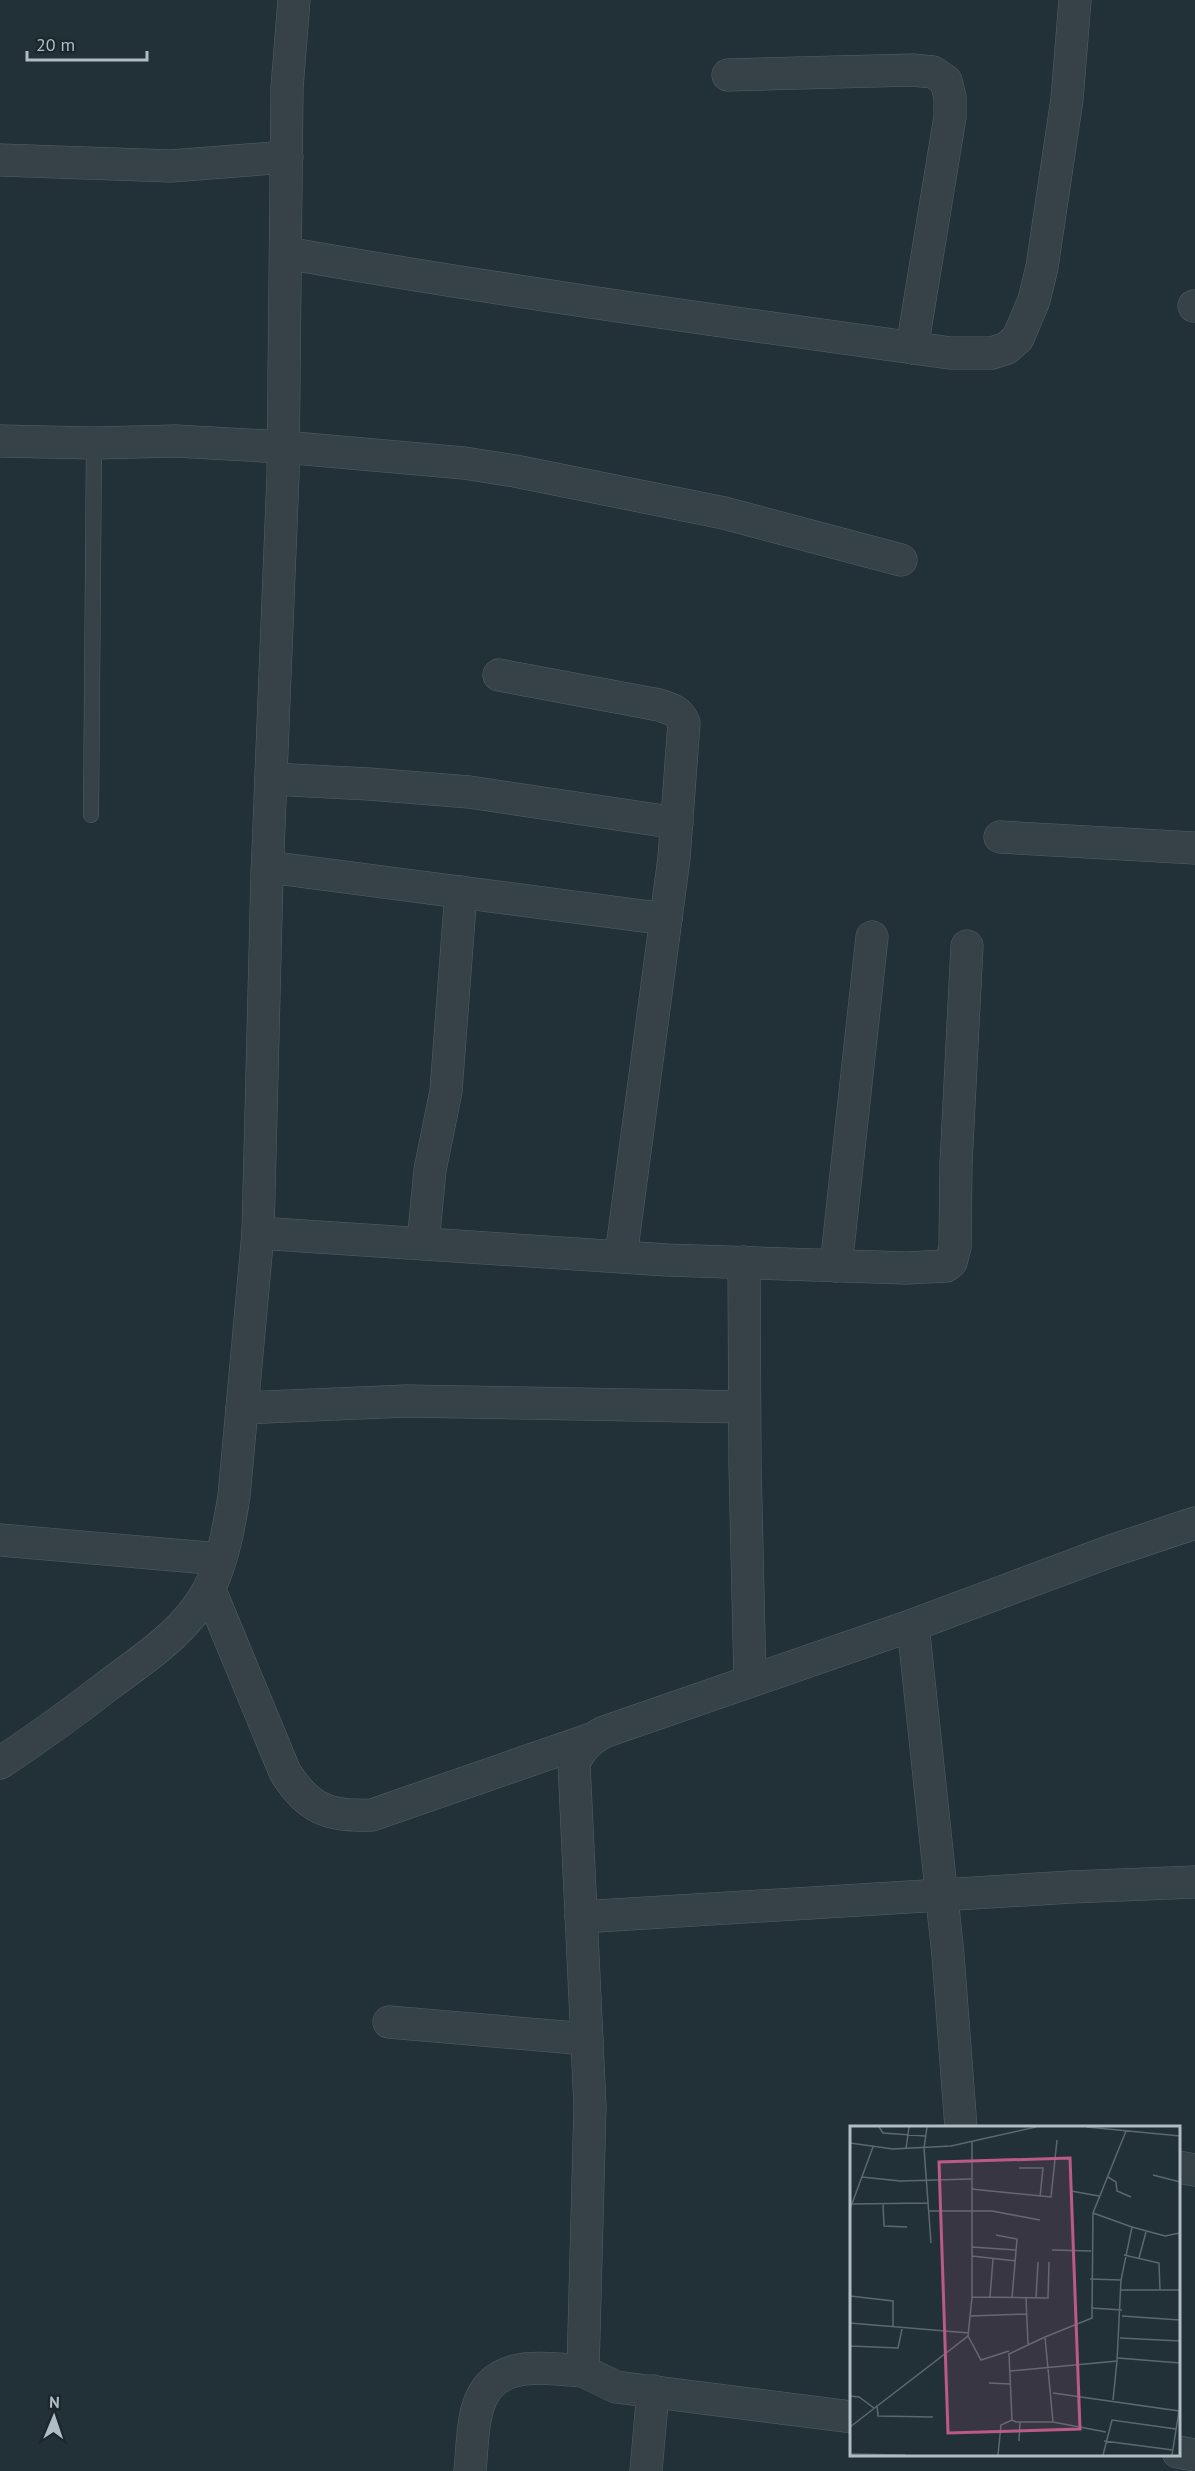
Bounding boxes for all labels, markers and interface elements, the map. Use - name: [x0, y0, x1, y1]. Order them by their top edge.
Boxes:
- scale bar: [27, 24, 147, 62]
- text: 20 m: [36, 33, 75, 56]
- inset map: [850, 2126, 1180, 2456]
- north arrow: [24, 2387, 84, 2447]
- text: N: [49, 2392, 60, 2412]

